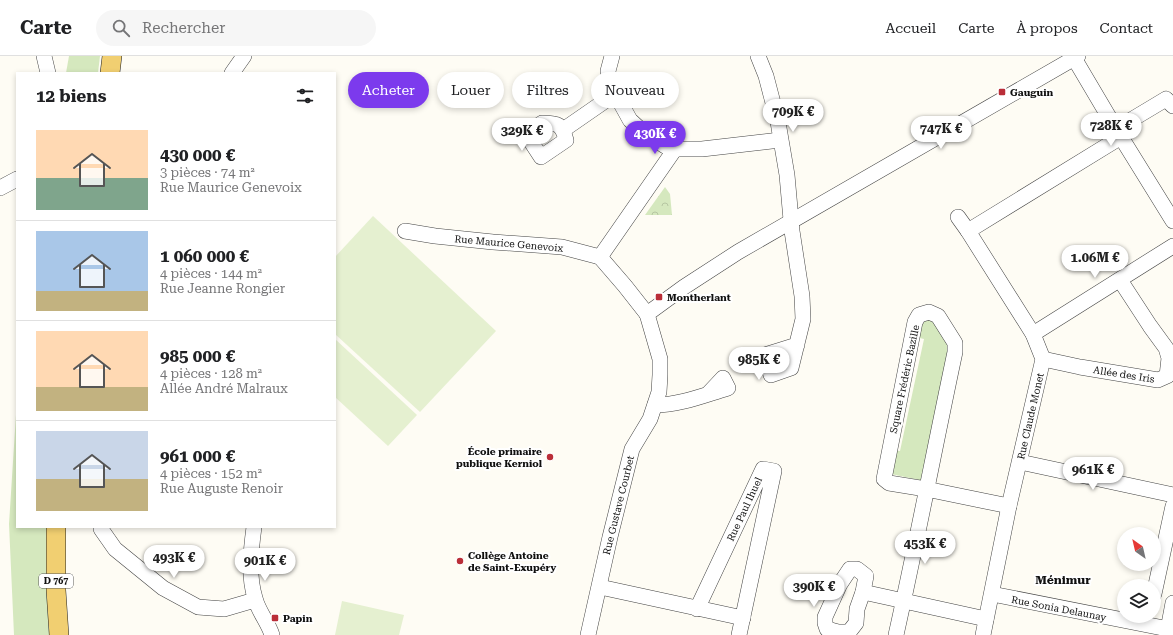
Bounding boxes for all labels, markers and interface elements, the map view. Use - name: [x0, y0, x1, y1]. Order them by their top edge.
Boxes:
- search box: [96, 10, 376, 46]
- text: Carte: [20, 16, 72, 39]
- icon: search: [110, 17, 132, 39]
- text: Rechercher: [142, 19, 225, 37]
- text: Accueil: [885, 20, 936, 36]
- text: Carte: [958, 20, 995, 36]
- text: À propos: [1017, 20, 1078, 36]
- text: Contact: [1100, 20, 1153, 36]
- chip: Acheter: [348, 72, 429, 108]
- chip: Louer: [437, 72, 504, 108]
- chip: Filtres: [512, 72, 583, 108]
- chip: Nouveau: [591, 72, 679, 108]
- icon: filters: [294, 85, 316, 107]
- text: 12 biens: [36, 86, 107, 106]
- marker: Gauguin: [997, 87, 1007, 97]
- place label: Gauguin: [1010, 87, 1053, 98]
- pin: 709K €: [760, 99, 826, 133]
- text: 709K €: [772, 104, 814, 119]
- pin: 728K €: [1078, 113, 1144, 147]
- pin: 747K €: [908, 116, 974, 150]
- pin: 329K €: [489, 118, 555, 152]
- text: 728K €: [1090, 118, 1132, 133]
- pin: 430K €: [622, 121, 688, 155]
- text: 747K €: [920, 121, 962, 136]
- text: 329K €: [501, 123, 543, 138]
- text: 430K €: [634, 126, 676, 141]
- text: 430 000 €: [160, 145, 235, 165]
- icon: home: [68, 146, 116, 194]
- text: 3 pièces · 74 m²: [160, 165, 255, 180]
- text: Rue Maurice Genevoix: [160, 180, 302, 195]
- street label: Rue Maurice Genevoix: [454, 233, 564, 254]
- pin: 1.06M €: [1058, 245, 1132, 279]
- text: 1 060 000 €: [160, 246, 249, 266]
- icon: home: [68, 247, 116, 295]
- text: 1.06M €: [1070, 250, 1120, 265]
- text: 4 pièces · 144 m²: [160, 266, 262, 281]
- text: Rue Jeanne Rongier: [160, 281, 285, 296]
- marker: Montherlant: [654, 292, 664, 302]
- place label: Montherlant: [667, 292, 731, 303]
- street label: Square Frédéric Bazille: [888, 323, 921, 434]
- text: 985 000 €: [160, 346, 235, 366]
- icon: home: [68, 347, 116, 395]
- pin: 985K €: [726, 347, 792, 381]
- text: 985K €: [738, 352, 780, 367]
- street label: Allée des Iris: [1092, 364, 1156, 385]
- text: 4 pièces · 128 m²: [160, 366, 262, 381]
- street label: Rue Claude Monet: [1015, 371, 1046, 460]
- text: Allée André Malraux: [160, 381, 288, 396]
- text: 961 000 €: [160, 446, 235, 466]
- place label: École primaire publique Kerniol: [456, 446, 543, 469]
- icon: home: [68, 447, 116, 495]
- marker: École primaire publique Kerniol: [545, 452, 555, 462]
- street label: Rue Gustave Courbet: [601, 454, 636, 556]
- pin: 961K €: [1060, 457, 1126, 491]
- text: 961K €: [1072, 462, 1114, 477]
- text: 4 pièces · 152 m²: [160, 466, 262, 481]
- street label: Rue Paul Ihuel: [725, 476, 764, 543]
- text: Rue Auguste Renoir: [160, 481, 283, 496]
- north arrow: [1117, 527, 1161, 571]
- map controls: [1117, 527, 1161, 623]
- pin: 453K €: [892, 531, 958, 565]
- text: 453K €: [904, 536, 946, 551]
- pin: 493K €: [141, 545, 207, 579]
- pin: 901K €: [232, 548, 298, 582]
- text: 493K €: [153, 550, 195, 565]
- place label: Collège Antoine de Saint-Exupéry: [468, 550, 556, 573]
- text: 901K €: [244, 553, 286, 568]
- marker: Collège Antoine de Saint-Exupéry: [455, 556, 465, 566]
- district label: Ménimur: [1035, 573, 1091, 587]
- road number: D 767: [39, 574, 73, 588]
- pin: 390K €: [781, 574, 847, 608]
- text: 390K €: [793, 579, 835, 594]
- button: layers: [1117, 579, 1161, 623]
- street label: Rue Sonia Delaunay: [1010, 594, 1107, 623]
- marker: Papin: [270, 613, 280, 623]
- place label: Papin: [283, 613, 313, 624]

